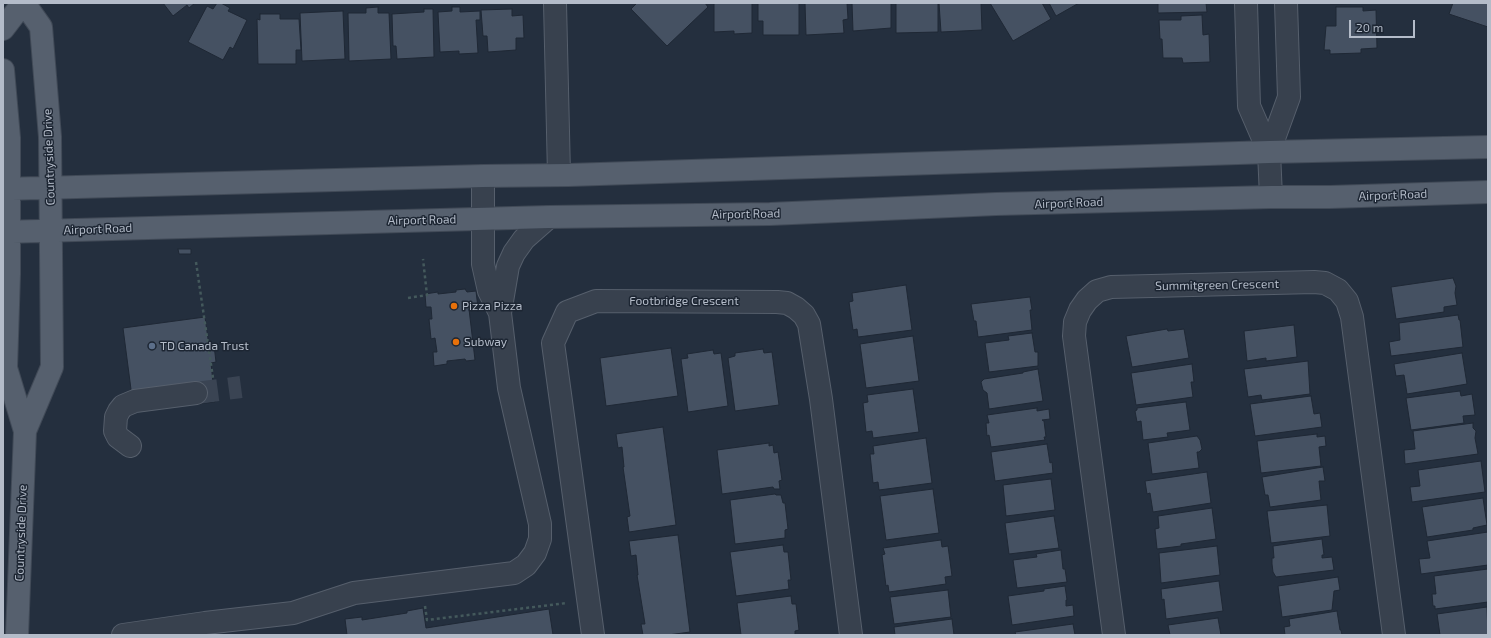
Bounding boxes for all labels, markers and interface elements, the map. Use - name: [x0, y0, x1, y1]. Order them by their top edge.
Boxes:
- scale bar: [1351, 12, 1417, 38]
- text: 20 m: [1356, 20, 1383, 34]
- street label: Countryside Drive: [40, 108, 58, 206]
- street label: Airport Road: [1358, 187, 1428, 203]
- street label: Airport Road: [1034, 195, 1104, 211]
- street label: Airport Road: [712, 206, 780, 222]
- street label: Airport Road: [388, 212, 456, 228]
- street label: Airport Road: [63, 221, 133, 237]
- street label: Summitgreen Crescent: [1155, 277, 1279, 293]
- street label: Footbridge Crescent: [629, 294, 739, 308]
- place label: Pizza Pizza: [462, 299, 522, 313]
- marker: Pizza Pizza: [449, 301, 459, 311]
- place label: Subway: [464, 335, 507, 349]
- marker: Subway: [451, 337, 461, 347]
- place label: TD Canada Trust: [160, 339, 249, 353]
- marker: TD Canada Trust: [147, 341, 157, 351]
- street label: Countryside Drive: [12, 484, 30, 582]

